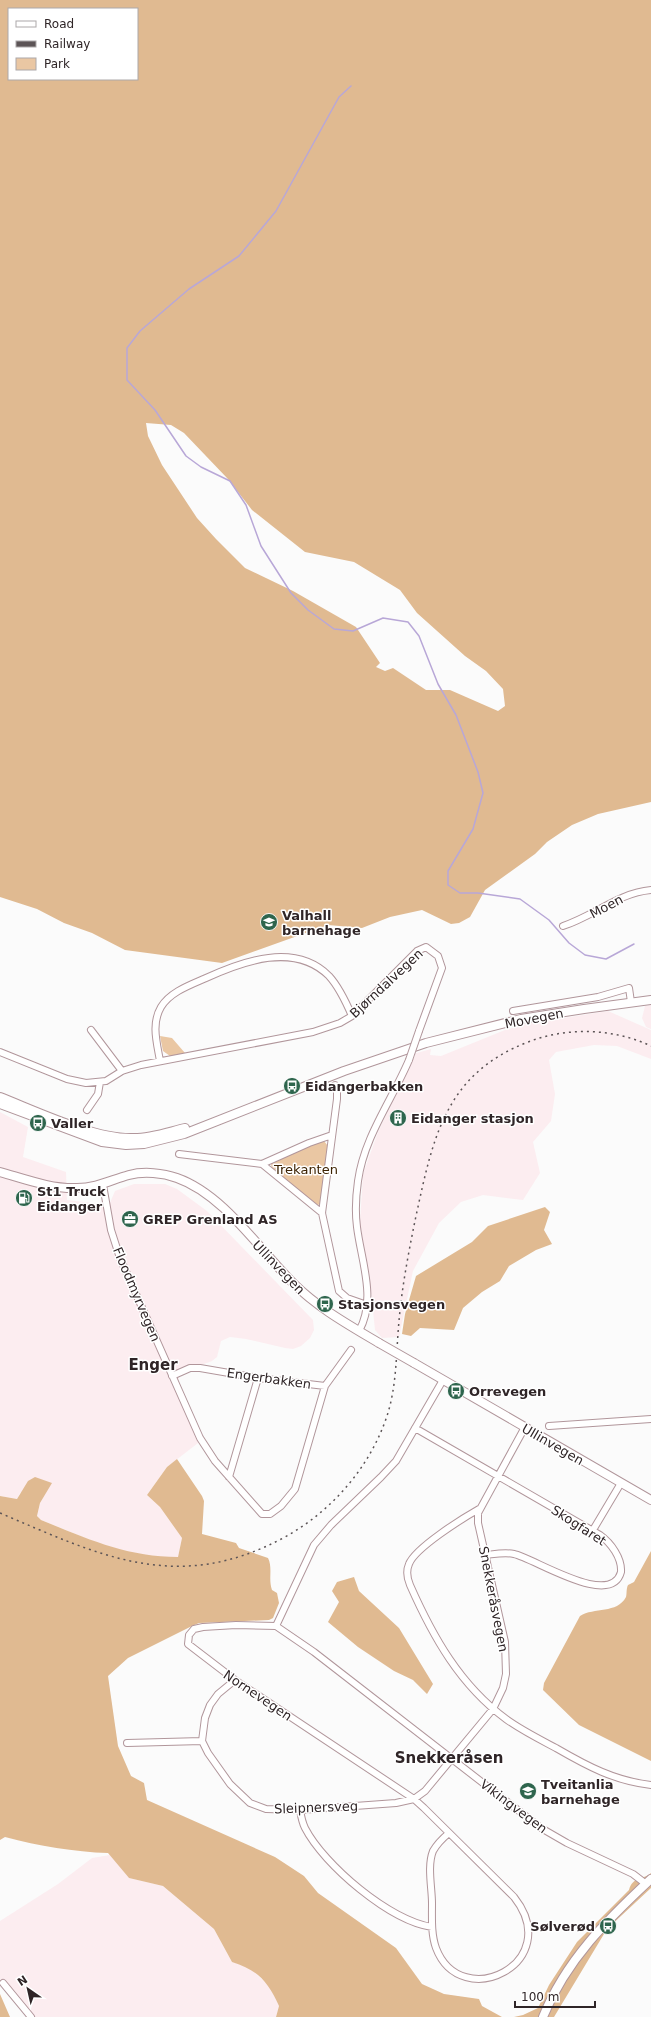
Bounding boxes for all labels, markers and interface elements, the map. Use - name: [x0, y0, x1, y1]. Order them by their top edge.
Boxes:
- legend: [8, 8, 138, 80]
- text: Road: [44, 17, 74, 31]
- text: Railway: [44, 37, 90, 51]
- text: Park: [44, 57, 70, 71]
- street label: Moen: [587, 892, 625, 921]
- place label: Valhall barnehage: [282, 908, 361, 938]
- school or university icon: Valhall barnehage: [259, 912, 279, 932]
- street label: Bjørndalvegen: [347, 946, 426, 1021]
- street label: Movegen: [504, 1005, 565, 1032]
- bus stop icon: Eidangerbakken: [282, 1076, 302, 1096]
- place label: Eidangerbakken: [305, 1079, 423, 1094]
- building icon: Eidanger stasjon: [388, 1108, 408, 1128]
- place label: Eidanger stasjon: [411, 1111, 534, 1126]
- bus stop icon: Valler: [28, 1113, 48, 1133]
- place label: Valler: [51, 1116, 94, 1131]
- park label: Trekanten: [273, 1162, 338, 1177]
- place label: St1 Truck Eidanger: [37, 1184, 106, 1214]
- fuel station icon: St1 Truck Eidanger: [14, 1188, 34, 1208]
- office icon: GREP Grenland AS: [120, 1209, 140, 1229]
- place label: GREP Grenland AS: [143, 1212, 278, 1227]
- street label: Ullinvegen: [249, 1237, 308, 1297]
- street label: Floodmyrvegen: [110, 1245, 163, 1344]
- bus stop icon: Stasjonsvegen: [315, 1294, 335, 1314]
- place label: Stasjonsvegen: [338, 1297, 445, 1312]
- district label: Enger: [128, 1356, 178, 1374]
- street label: Engerbakken: [226, 1365, 312, 1392]
- bus stop icon: Orrevegen: [446, 1381, 466, 1401]
- place label: Orrevegen: [469, 1384, 546, 1399]
- street label: Ullinvegen: [519, 1421, 586, 1468]
- street label: Skogfaret: [549, 1502, 609, 1549]
- street label: Snekkeråsvegen: [476, 1545, 511, 1653]
- street label: Nornevegen: [221, 1667, 295, 1724]
- district label: Snekkeråsen: [395, 1749, 503, 1767]
- street label: Vikingvegen: [477, 1776, 550, 1836]
- place label: Tveitanlia barnehage: [541, 1777, 620, 1807]
- school or university icon: Tveitanlia barnehage: [518, 1781, 538, 1801]
- street label: Sleipnersveg: [274, 1799, 358, 1816]
- bus stop icon: Sølverød: [598, 1916, 618, 1936]
- place label: Sølverød: [530, 1919, 595, 1934]
- north arrow: [8, 1969, 48, 2009]
- text: N: [15, 1973, 30, 1989]
- scale bar: [515, 1983, 595, 2009]
- text: 100 m: [521, 1990, 559, 2004]

